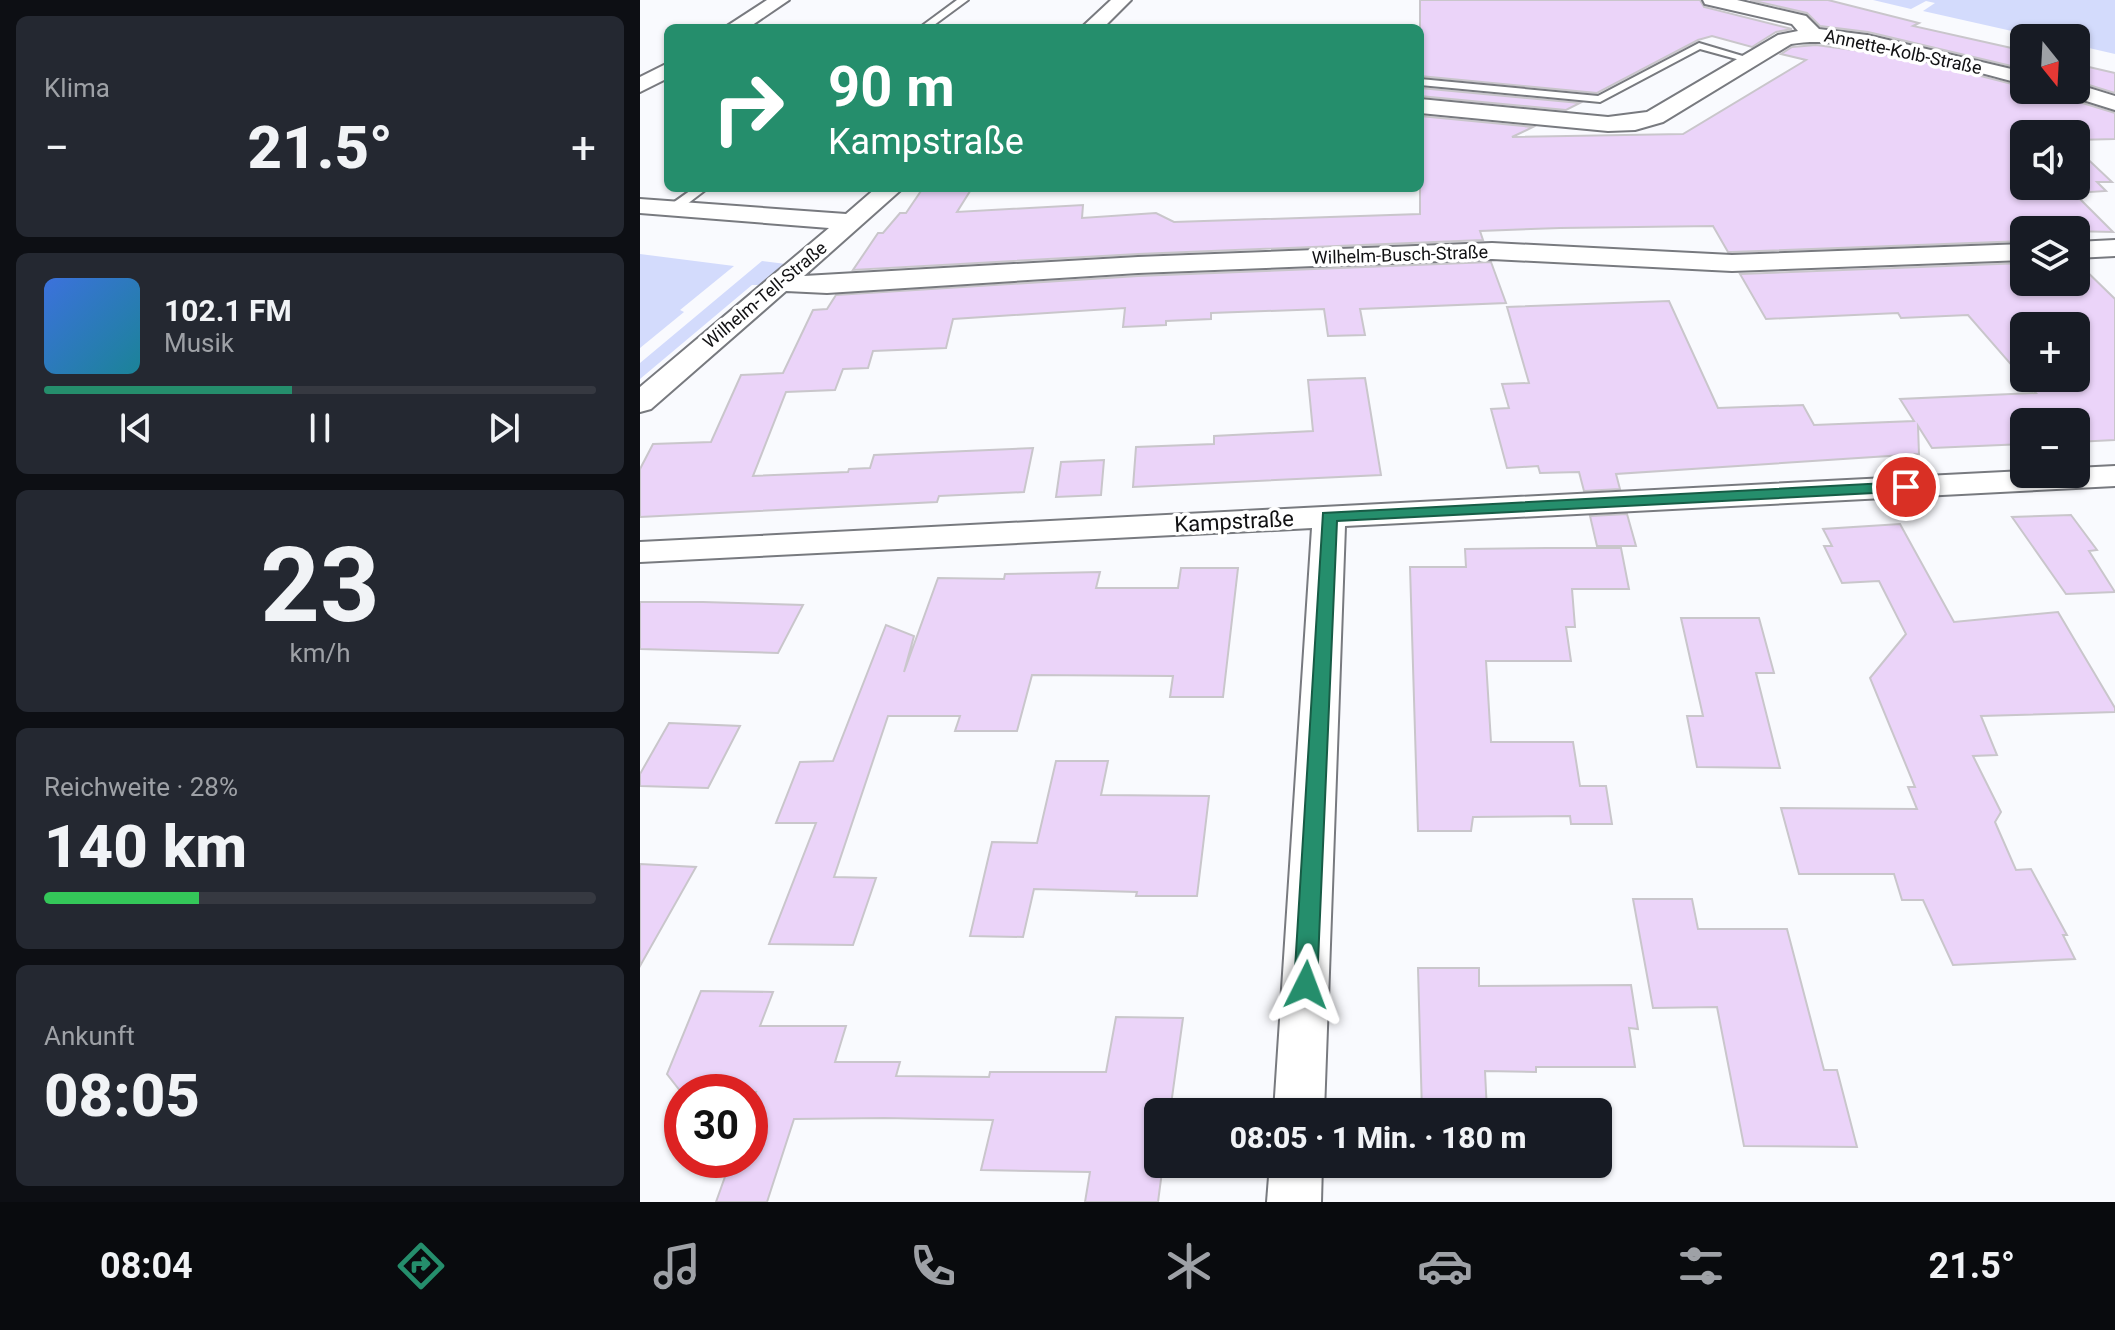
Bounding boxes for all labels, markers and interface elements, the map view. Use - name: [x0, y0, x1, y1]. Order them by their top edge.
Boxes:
- north arrow: [2010, 24, 2090, 104]
- map controls: [2010, 24, 2090, 488]
- street label: Annette-Kolb-Straße: [1822, 25, 1984, 78]
- text: 90 m: [828, 54, 955, 120]
- icon: right: [696, 56, 800, 160]
- text: Klima: [44, 73, 110, 103]
- text: 21.5°: [248, 112, 393, 183]
- button: sound: [2010, 120, 2090, 200]
- text: Kampstraße: [828, 121, 1024, 163]
- text: −: [44, 122, 69, 174]
- text: +: [571, 122, 596, 174]
- button: layers: [2010, 216, 2090, 296]
- street label: Wilhelm-Tell-Straße: [699, 237, 831, 352]
- street label: Wilhelm-Busch-Straße: [1311, 241, 1489, 268]
- text: 102.1 FM: [164, 293, 292, 328]
- button: +: [2010, 312, 2090, 392]
- text: Musik: [164, 328, 234, 358]
- icon: previous: [114, 406, 158, 450]
- icon: pause: [298, 406, 342, 450]
- icon: next: [482, 406, 526, 450]
- button: −: [2010, 408, 2090, 488]
- pin: [1872, 453, 1940, 521]
- icon: arrive: [1884, 465, 1928, 509]
- street label: Kampstraße: [1174, 506, 1294, 537]
- text: 23: [260, 525, 380, 646]
- text: km/h: [289, 638, 351, 668]
- text: Reichweite · 28%: [44, 772, 238, 802]
- text: 140 km: [44, 811, 247, 882]
- position arrow: [1264, 943, 1348, 1027]
- text: Ankunft: [44, 1021, 135, 1051]
- text: 08:05: [44, 1060, 200, 1131]
- speed limit sign: 30: [664, 1074, 768, 1178]
- text: 08:05 · 1 Min. · 180 m: [1230, 1120, 1526, 1155]
- icon: directions: [393, 1238, 449, 1294]
- icon: music: [649, 1238, 705, 1294]
- icon: phone: [905, 1238, 961, 1294]
- icon: climate: [1161, 1238, 1217, 1294]
- icon: car: [1417, 1238, 1473, 1294]
- icon: filters: [1673, 1238, 1729, 1294]
- text: 08:04: [100, 1245, 193, 1287]
- text: 21.5°: [1929, 1245, 2015, 1287]

